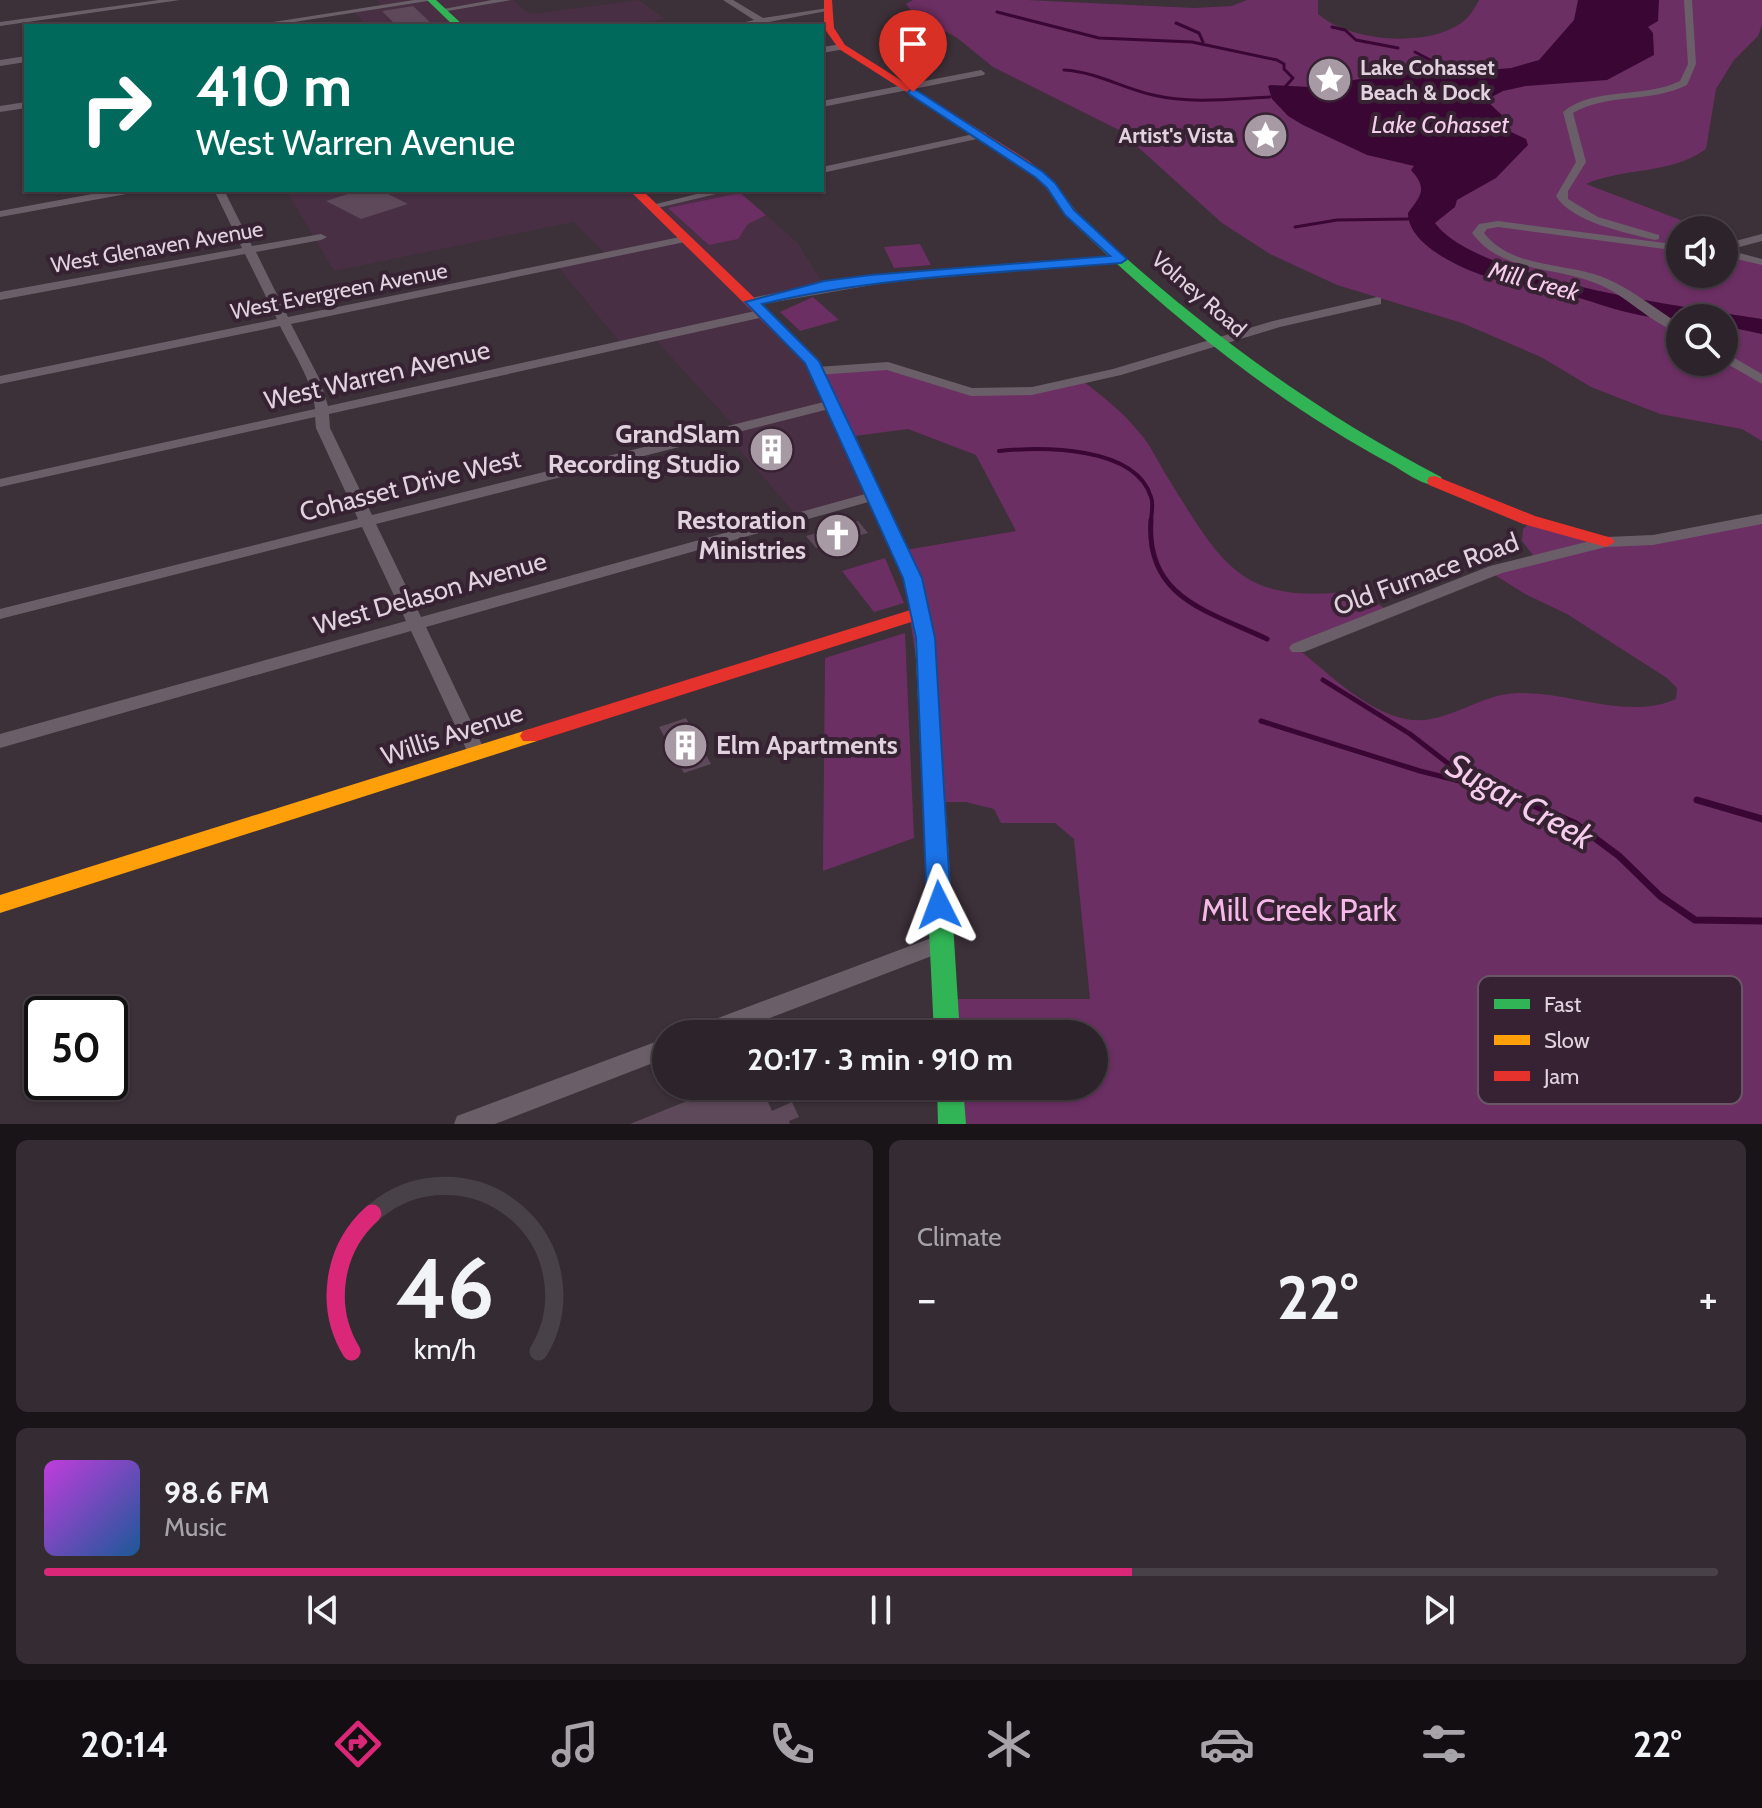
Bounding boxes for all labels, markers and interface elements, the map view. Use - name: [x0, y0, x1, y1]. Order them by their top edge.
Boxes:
- pin: [879, 10, 947, 92]
- icon: arrive: [891, 22, 935, 66]
- text: 410 m: [196, 52, 352, 120]
- place label: Lake Cohasset Beach & Dock: [1360, 54, 1495, 106]
- icon: right: [64, 56, 168, 160]
- place icon: Lake Cohasset Beach & Dock: [1305, 56, 1353, 104]
- water label: Lake Cohasset: [1371, 110, 1509, 139]
- place icon: Artist's Vista: [1241, 111, 1289, 159]
- text: West Warren Avenue: [196, 120, 515, 164]
- place label: Artist's Vista: [1119, 122, 1234, 149]
- street label: West Glenaven Avenue: [49, 215, 265, 279]
- map controls: [1666, 216, 1738, 376]
- button: sound: [1666, 216, 1738, 288]
- street label: Volney Road: [1146, 246, 1252, 342]
- water label: Mill Creek: [1485, 255, 1583, 307]
- street label: West Evergreen Avenue: [228, 257, 450, 325]
- button: search: [1666, 304, 1738, 376]
- street label: West Warren Avenue: [261, 333, 493, 417]
- place label: GrandSlam Recording Studio: [548, 418, 740, 480]
- building icon: GrandSlam Recording Studio: [747, 425, 795, 473]
- street label: Cohasset Drive West: [296, 442, 524, 528]
- place label: Restoration Ministries: [677, 504, 806, 566]
- church icon: Restoration Ministries: [813, 511, 861, 559]
- street label: Old Furnace Road: [1329, 526, 1523, 622]
- street label: West Delason Avenue: [310, 544, 550, 642]
- street label: Willis Avenue: [377, 696, 527, 772]
- building icon: Elm Apartments: [661, 721, 709, 769]
- place label: Elm Apartments: [716, 729, 898, 761]
- water label: Sugar Creek: [1439, 744, 1602, 859]
- position arrow: [897, 863, 981, 947]
- park label: Mill Creek Park: [1201, 890, 1398, 929]
- legend: [1478, 976, 1742, 1104]
- text: Fast: [1544, 991, 1582, 1018]
- speed limit sign: 50: [24, 996, 128, 1100]
- text: Slow: [1544, 1027, 1590, 1054]
- text: 20:17 · 3 min · 910 m: [747, 1041, 1013, 1078]
- text: Jam: [1543, 1063, 1579, 1090]
- text: Climate: [917, 1221, 1002, 1253]
- text: 46: [395, 1238, 494, 1339]
- text: 22°: [1277, 1261, 1358, 1334]
- text: −: [917, 1272, 936, 1325]
- text: +: [1699, 1272, 1718, 1325]
- text: km/h: [413, 1331, 476, 1366]
- text: 98.6 FM: [164, 1474, 270, 1511]
- text: Music: [164, 1511, 227, 1543]
- icon: previous: [301, 1588, 345, 1632]
- icon: pause: [859, 1588, 903, 1632]
- icon: next: [1417, 1588, 1461, 1632]
- icon: directions: [330, 1716, 386, 1772]
- icon: music: [547, 1716, 603, 1772]
- icon: phone: [764, 1716, 820, 1772]
- icon: climate: [981, 1716, 1037, 1772]
- icon: car: [1199, 1716, 1255, 1772]
- icon: filters: [1416, 1716, 1472, 1772]
- text: 20:14: [81, 1722, 169, 1766]
- text: 22°: [1633, 1722, 1681, 1766]

